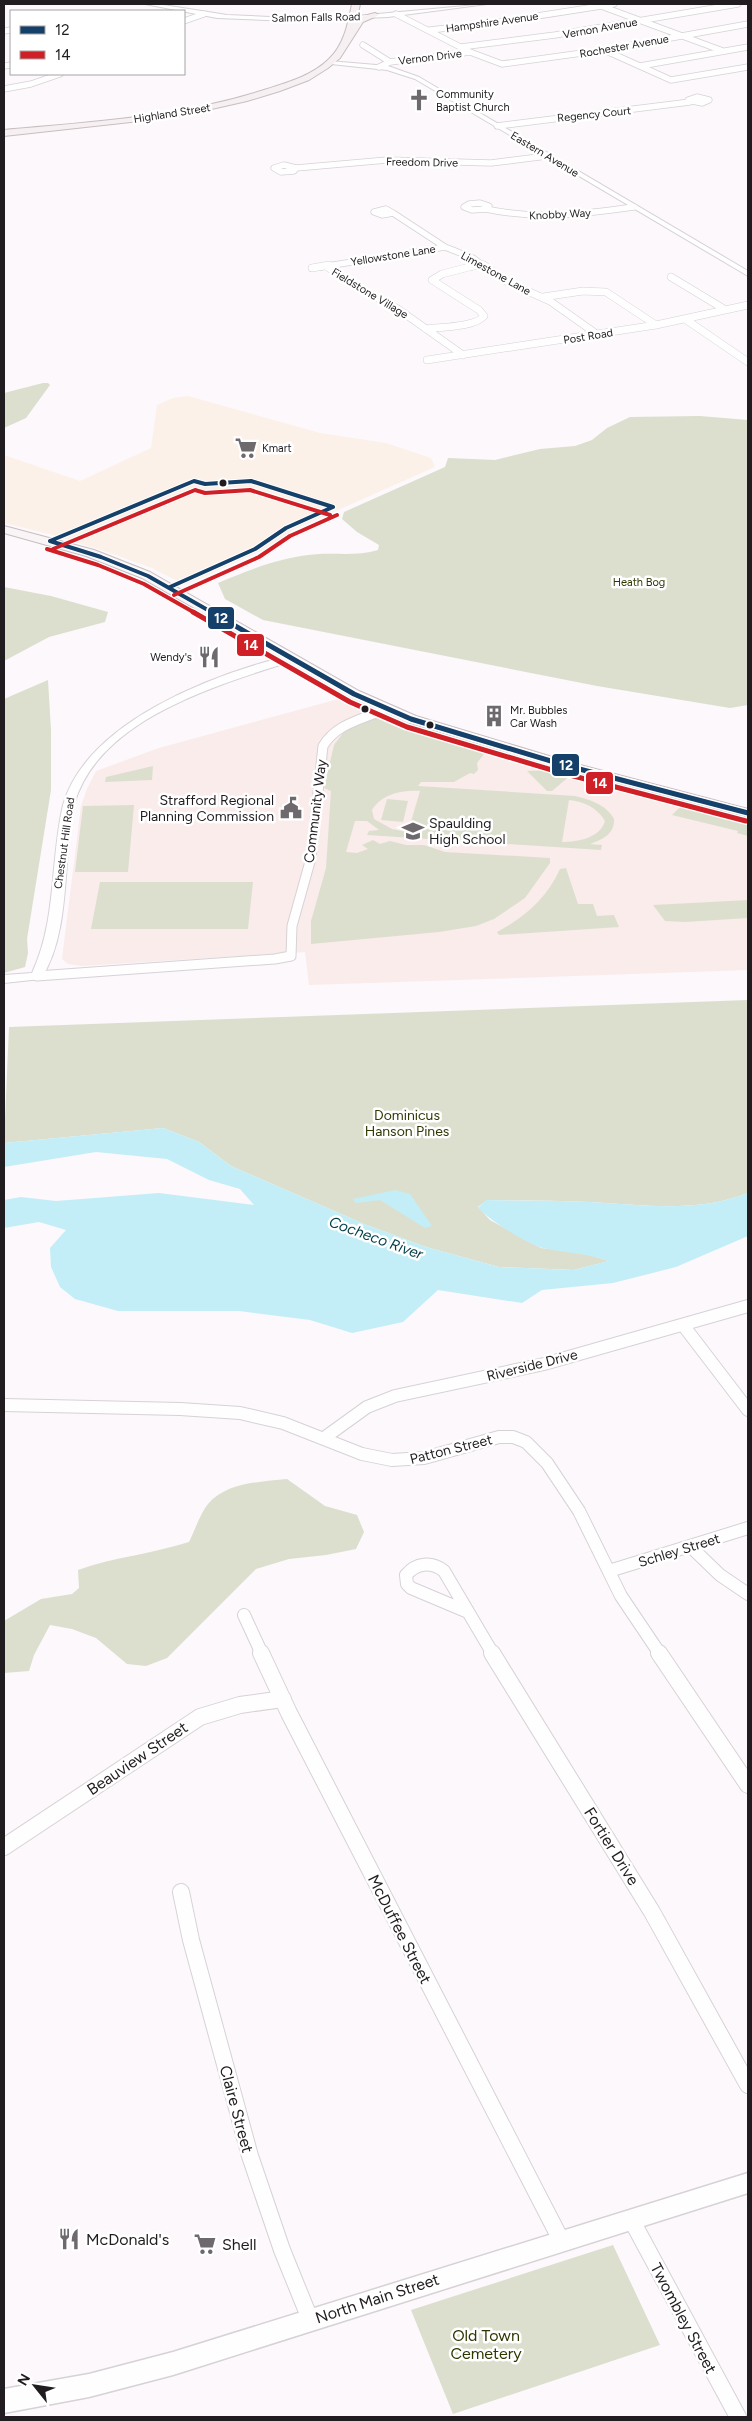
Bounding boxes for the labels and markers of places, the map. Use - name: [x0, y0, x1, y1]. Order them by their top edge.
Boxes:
- church icon: Community Baptist Church: [406, 87, 432, 113]
- place label: Community Baptist Church: [436, 88, 510, 114]
- supermarket icon: Kmart: [233, 435, 259, 461]
- place label: Kmart: [262, 442, 292, 455]
- unlabelled marker: [218, 478, 228, 488]
- restaurant icon: Wendy's: [196, 644, 222, 670]
- place label: Wendy's: [150, 651, 192, 664]
- building icon: Mr. Bubbles Car Wash: [481, 703, 507, 729]
- unlabelled marker: [360, 704, 370, 714]
- place label: Mr. Bubbles Car Wash: [510, 704, 567, 730]
- unlabelled marker: [425, 720, 435, 730]
- place label: Strafford Regional Planning Commission: [140, 792, 274, 825]
- public building icon: Strafford Regional Planning Commission: [278, 795, 304, 821]
- place label: Spaulding High School: [429, 815, 506, 848]
- school or university icon: Spaulding High School: [400, 818, 426, 844]
- restaurant icon: McDonald's: [56, 2226, 82, 2252]
- place label: McDonald's: [86, 2230, 169, 2249]
- supermarket icon: Shell: [192, 2231, 218, 2257]
- place label: Shell: [222, 2235, 257, 2254]

